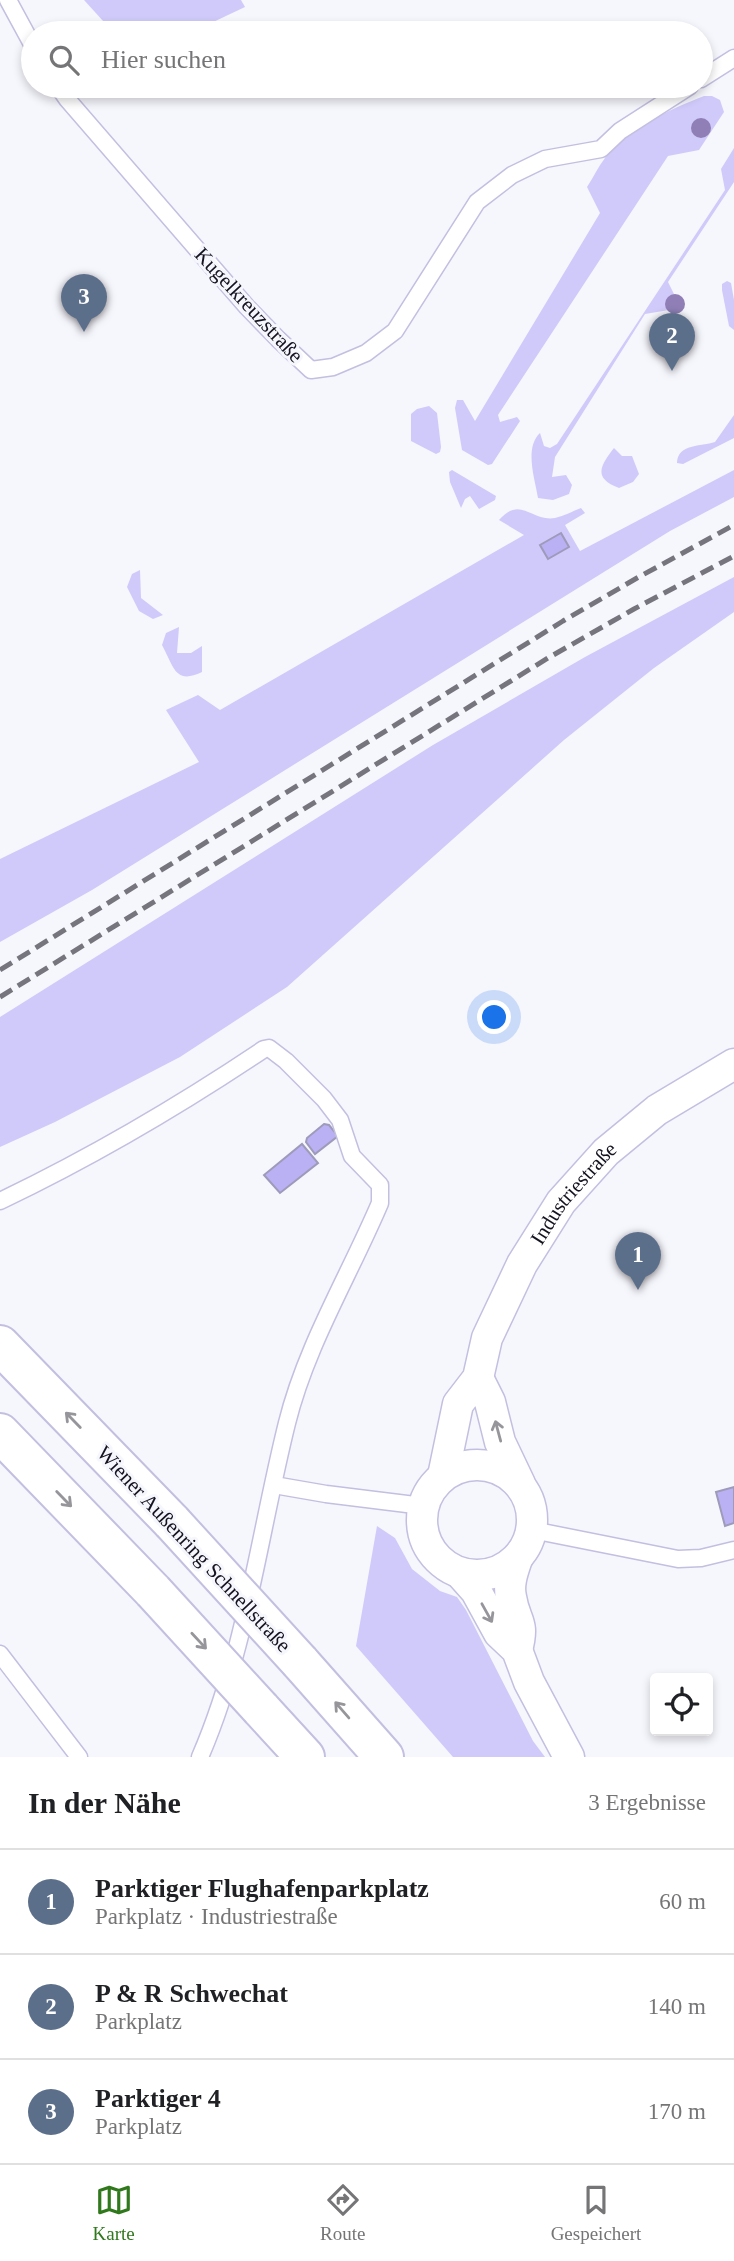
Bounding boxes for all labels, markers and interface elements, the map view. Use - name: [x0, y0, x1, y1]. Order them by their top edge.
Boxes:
- search box: [21, 21, 713, 98]
- icon: search: [45, 41, 83, 79]
- text: Hier suchen: [101, 45, 226, 74]
- street label: Kugelkreuzstraße: [190, 243, 308, 367]
- pin: 3: [61, 274, 107, 332]
- pin: 2: [649, 313, 695, 371]
- your location: [477, 1000, 511, 1034]
- street label: Industriestraße: [525, 1137, 621, 1249]
- pin: 1: [615, 1232, 661, 1290]
- one-way arrow: [65, 1412, 82, 1429]
- one-way arrow: [491, 1421, 504, 1443]
- street label: Wiener Außenring Schnellstraße: [92, 1441, 296, 1657]
- one-way arrow: [56, 1491, 73, 1508]
- one-way arrow: [480, 1602, 494, 1622]
- one-way arrow: [191, 1632, 207, 1650]
- map controls: [650, 1673, 713, 1736]
- button: locate: [650, 1673, 713, 1736]
- one-way arrow: [334, 1701, 350, 1719]
- text: In der Nähe: [28, 1786, 181, 1819]
- text: 3 Ergebnisse: [588, 1790, 706, 1815]
- text: Parktiger Flughafenparkplatz: [95, 1874, 429, 1903]
- text: 1: [45, 1889, 57, 1914]
- text: 60 m: [659, 1889, 706, 1914]
- text: Parkplatz · Industriestraße: [95, 1904, 338, 1929]
- text: P & R Schwechat: [95, 1979, 288, 2008]
- text: 2: [45, 1994, 57, 2019]
- text: 140 m: [648, 1994, 706, 2019]
- text: Parkplatz: [95, 2009, 182, 2034]
- text: Parktiger 4: [95, 2084, 221, 2113]
- text: 3: [45, 2099, 57, 2124]
- text: 170 m: [648, 2099, 706, 2124]
- text: Parkplatz: [95, 2114, 182, 2139]
- tab: Karte: [93, 2181, 135, 2245]
- tab: Route: [320, 2181, 365, 2245]
- tab: Gespeichert: [551, 2181, 641, 2245]

